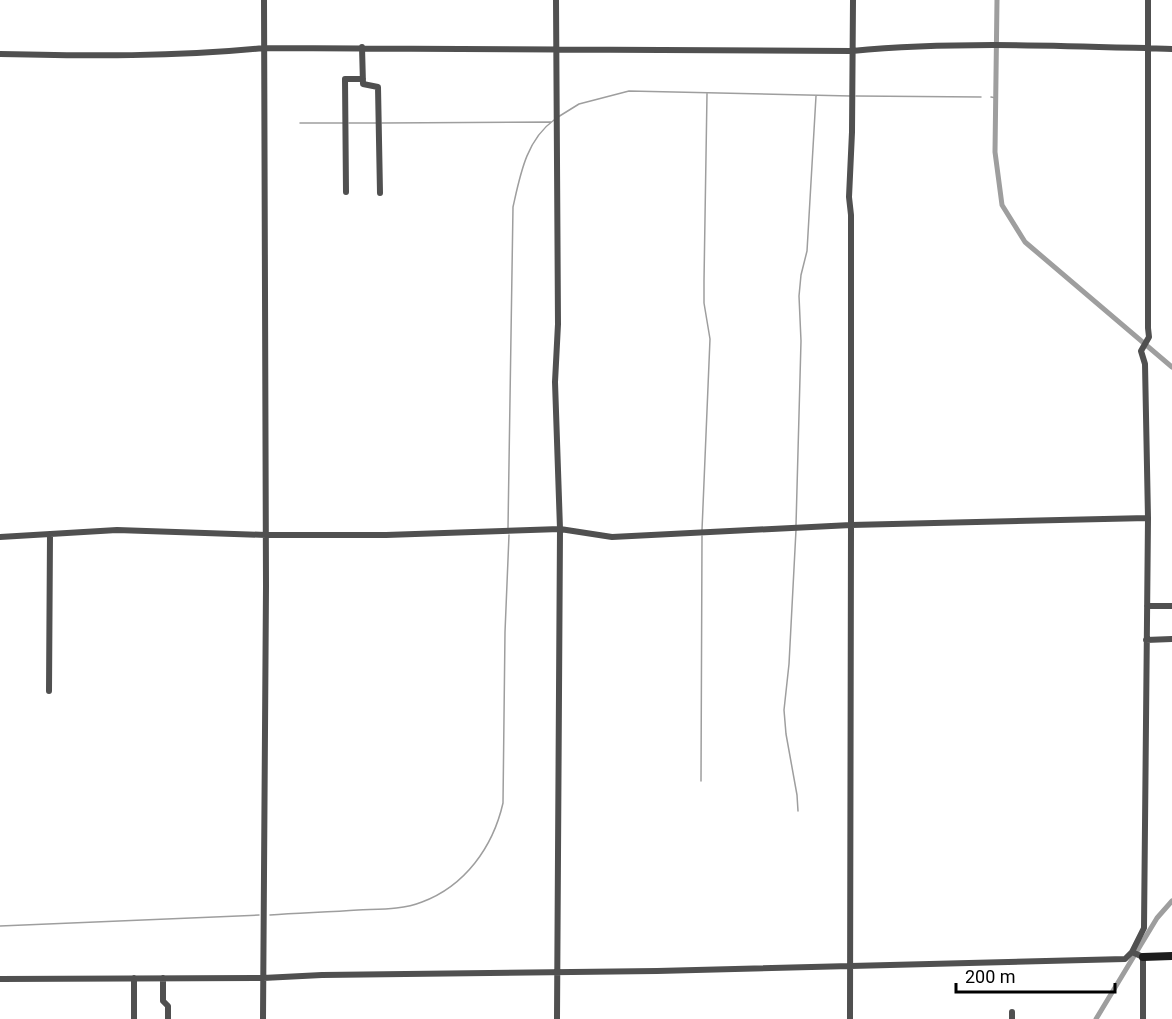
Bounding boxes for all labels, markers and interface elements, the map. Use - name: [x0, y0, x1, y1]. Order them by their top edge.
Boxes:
- scale bar: [956, 956, 1115, 994]
- text: 200 m: [965, 966, 1016, 987]

